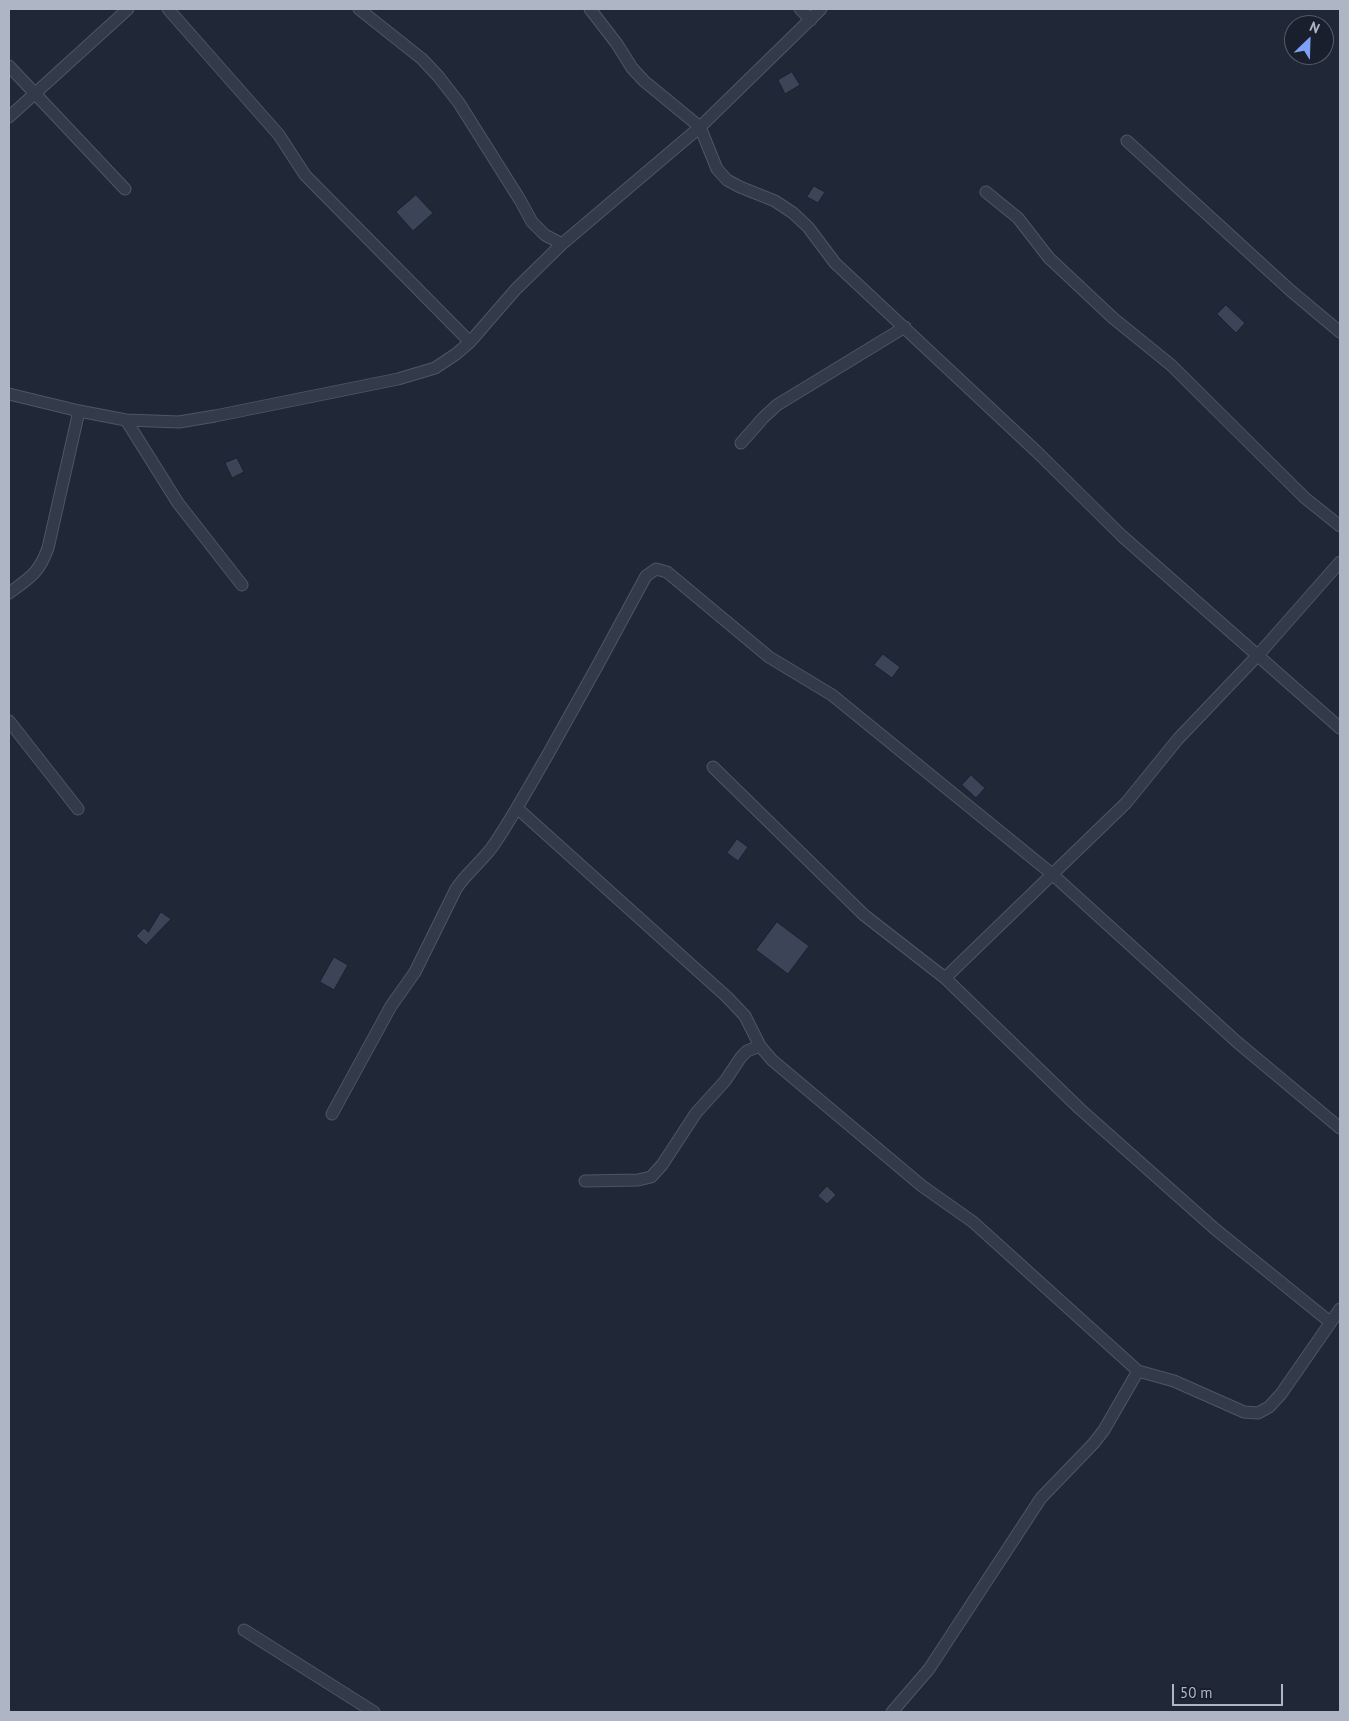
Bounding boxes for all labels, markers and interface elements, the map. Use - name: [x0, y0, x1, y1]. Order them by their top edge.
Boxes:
- north arrow: [1284, 15, 1334, 65]
- text: N: [1307, 17, 1323, 37]
- scale bar: [1174, 1674, 1285, 1706]
- text: 50 m: [1180, 1683, 1213, 1702]

